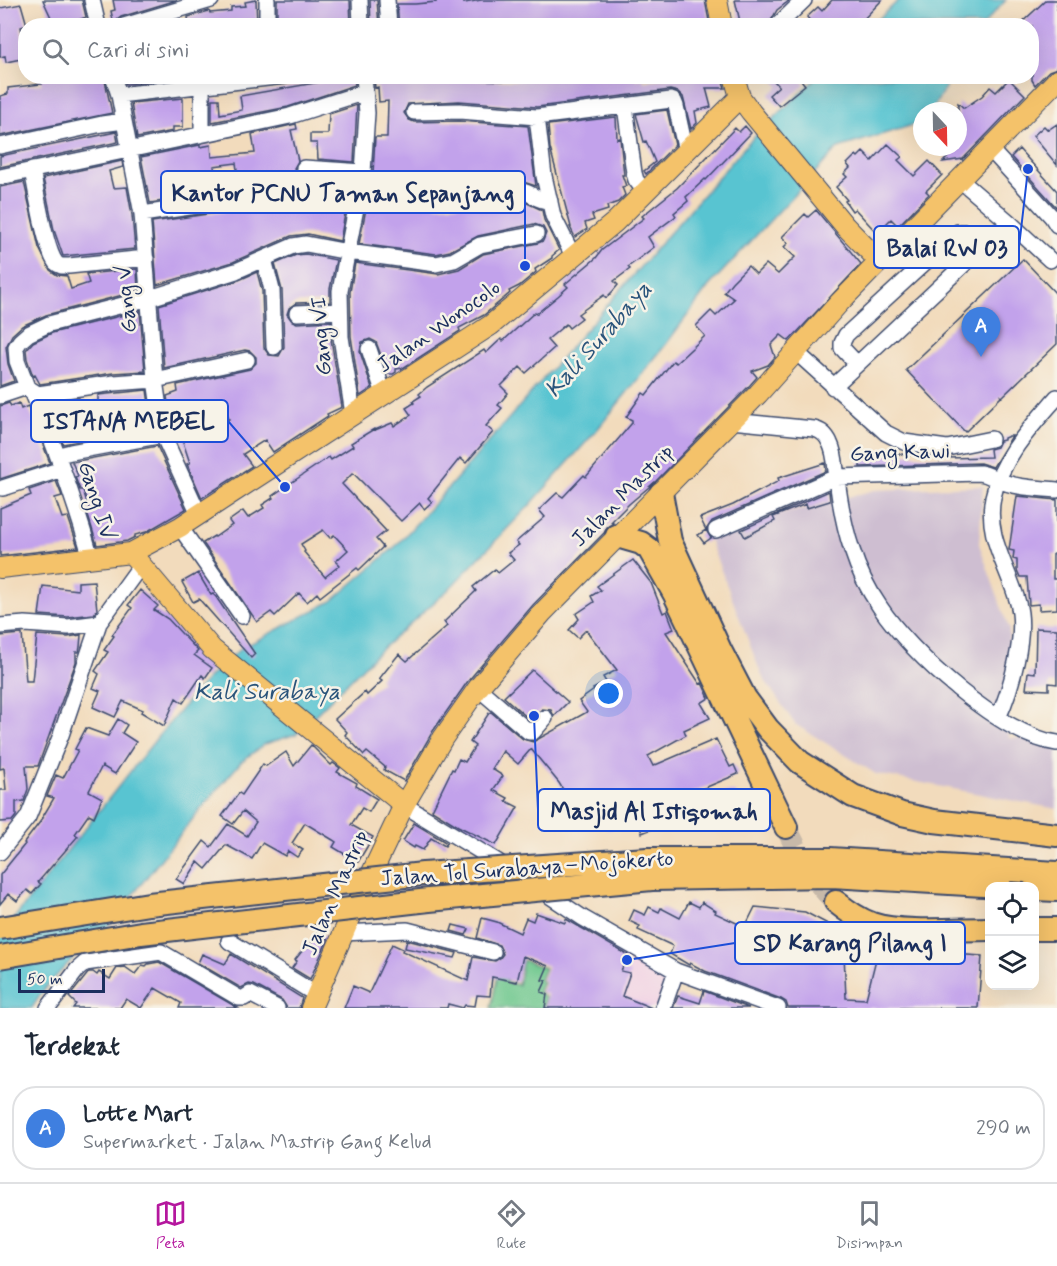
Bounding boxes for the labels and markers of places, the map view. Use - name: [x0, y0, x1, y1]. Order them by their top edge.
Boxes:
- callout: Kantor PCNU Taman Sepanjang: [161, 171, 525, 213]
- callout: Balai RW 03: [874, 226, 1019, 268]
- pin: A: [962, 308, 1000, 357]
- callout: ISTANA MEBEL: [31, 400, 228, 442]
- callout: Masjid Al Istiqomah: [538, 789, 770, 831]
- callout: SD Karang Pilang I: [735, 922, 965, 964]

